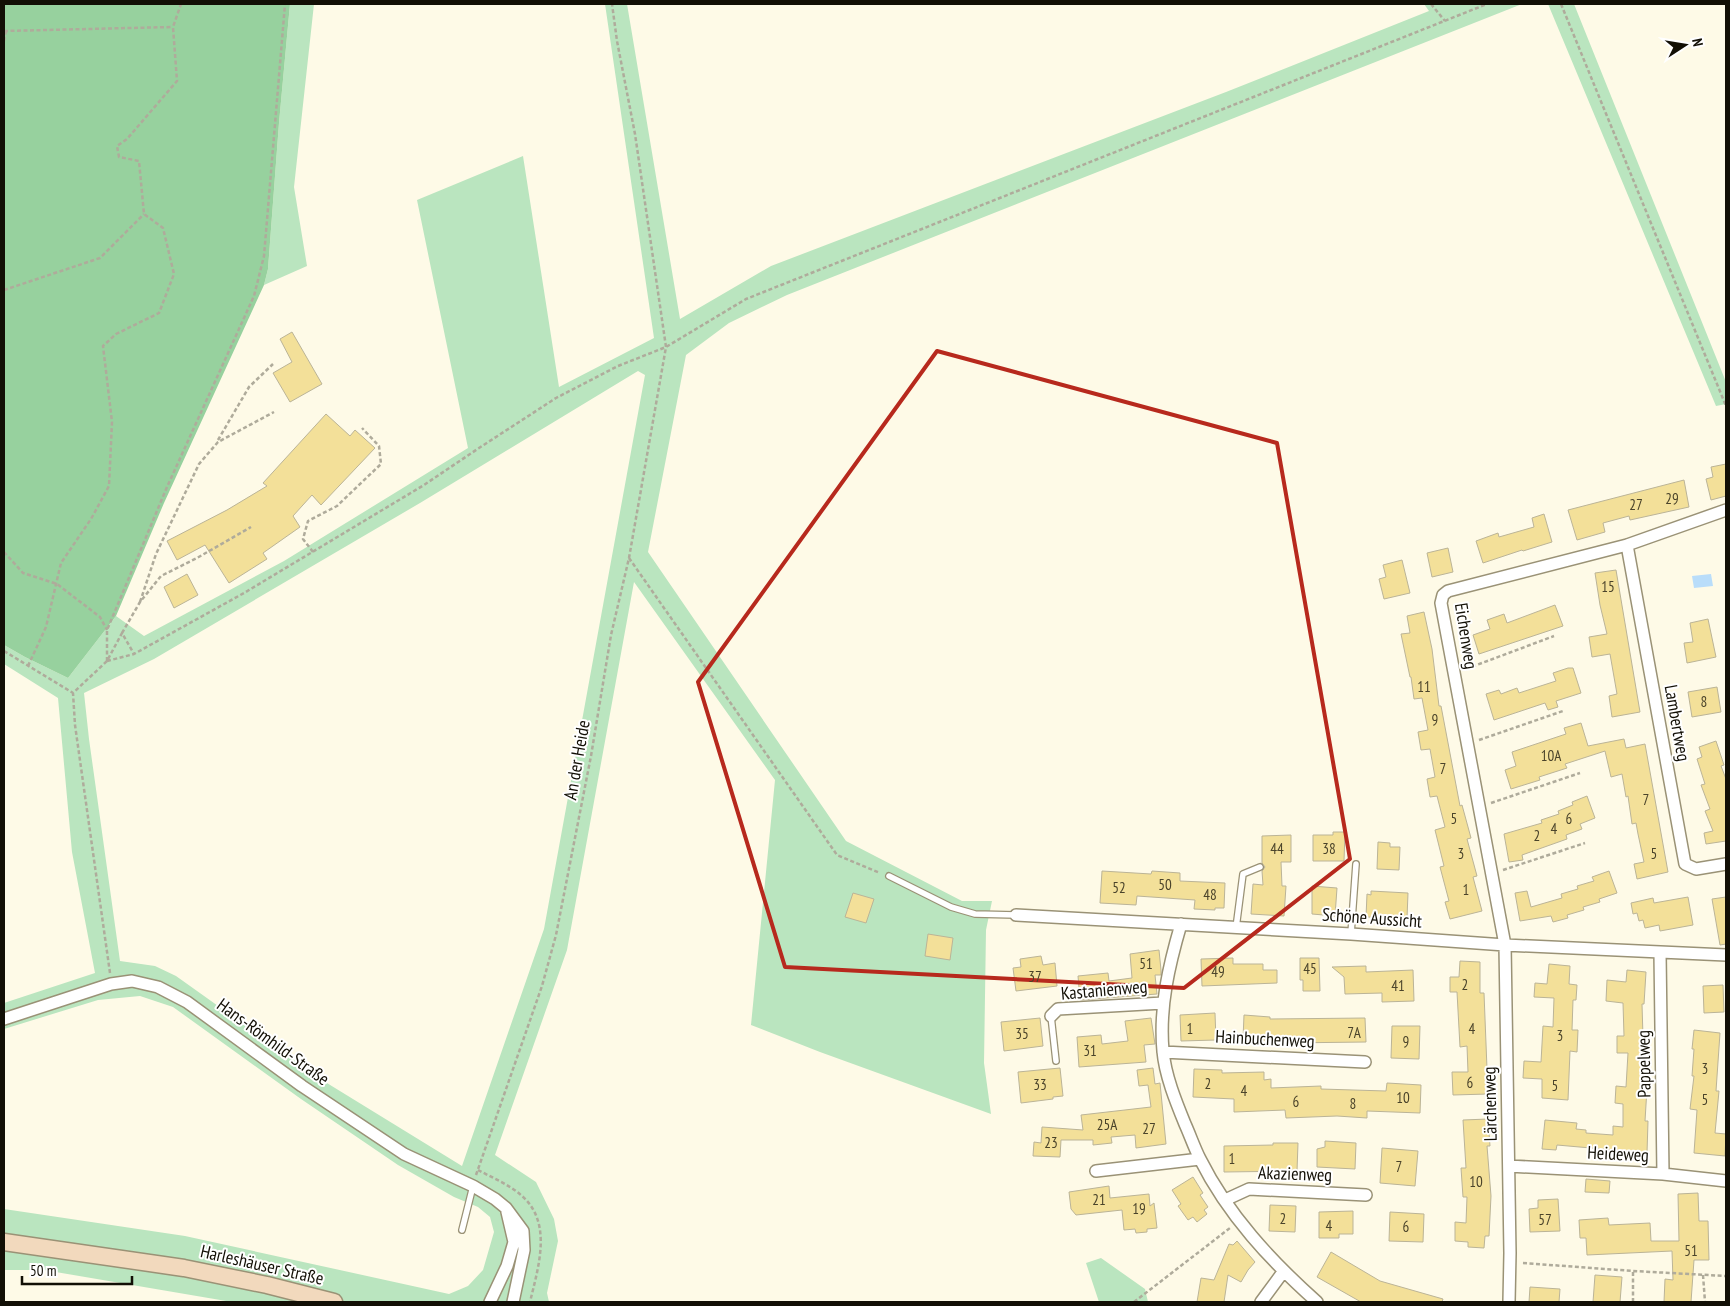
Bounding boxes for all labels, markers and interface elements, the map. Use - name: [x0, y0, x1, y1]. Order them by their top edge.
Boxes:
- north arrow: [1660, 20, 1710, 70]
- text: N: [1688, 37, 1707, 48]
- house number: 29: [1665, 489, 1679, 508]
- house number: 27: [1629, 495, 1643, 514]
- house number: 15: [1601, 577, 1615, 596]
- street label: Eichenweg: [1450, 601, 1483, 671]
- house number: 11: [1417, 677, 1431, 696]
- street label: Lambertweg: [1659, 683, 1696, 763]
- house number: 8: [1701, 692, 1707, 711]
- house number: 9: [1432, 710, 1438, 729]
- street label: An der Heide: [558, 718, 595, 802]
- house number: 10A: [1541, 746, 1562, 765]
- house number: 7: [1440, 759, 1446, 778]
- house number: 7: [1643, 790, 1649, 809]
- house number: 5: [1451, 809, 1457, 828]
- house number: 6: [1566, 809, 1573, 828]
- house number: 4: [1551, 819, 1558, 838]
- house number: 2: [1534, 826, 1540, 845]
- house number: 44: [1270, 839, 1284, 858]
- house number: 38: [1322, 839, 1336, 858]
- house number: 3: [1458, 844, 1464, 863]
- house number: 5: [1651, 844, 1657, 863]
- house number: 50: [1158, 875, 1172, 894]
- house number: 52: [1112, 878, 1126, 897]
- house number: 1: [1463, 880, 1469, 899]
- house number: 48: [1203, 885, 1217, 904]
- street label: Schöne Aussicht: [1321, 903, 1423, 932]
- house number: 51: [1139, 954, 1153, 973]
- house number: 45: [1303, 959, 1317, 978]
- house number: 49: [1211, 962, 1225, 981]
- house number: 37: [1028, 967, 1042, 986]
- street label: Kastanienweg: [1060, 974, 1148, 1005]
- house number: 2: [1462, 975, 1468, 994]
- house number: 41: [1391, 976, 1405, 995]
- street label: Hans-Römhild-Straße: [213, 993, 334, 1090]
- house number: 1: [1187, 1019, 1193, 1038]
- house number: 4: [1469, 1019, 1476, 1038]
- house number: 7A: [1347, 1023, 1362, 1042]
- house number: 35: [1015, 1024, 1029, 1043]
- street label: Hainbuchenweg: [1215, 1024, 1315, 1053]
- house number: 3: [1557, 1026, 1563, 1045]
- street label: Pappelweg: [1631, 1030, 1656, 1098]
- house number: 9: [1403, 1032, 1409, 1051]
- house number: 31: [1083, 1041, 1097, 1060]
- house number: 3: [1702, 1059, 1708, 1078]
- street label: Lärchenweg: [1477, 1066, 1502, 1142]
- house number: 6: [1467, 1073, 1474, 1092]
- house number: 2: [1205, 1074, 1211, 1093]
- house number: 33: [1033, 1075, 1047, 1094]
- house number: 5: [1552, 1076, 1558, 1095]
- house number: 4: [1241, 1081, 1248, 1100]
- house number: 10: [1396, 1088, 1410, 1107]
- house number: 5: [1702, 1090, 1708, 1109]
- house number: 6: [1293, 1092, 1300, 1111]
- house number: 8: [1350, 1094, 1356, 1113]
- house number: 25A: [1097, 1115, 1118, 1134]
- house number: 27: [1142, 1119, 1156, 1138]
- house number: 23: [1044, 1133, 1058, 1152]
- street label: Heideweg: [1587, 1140, 1649, 1167]
- house number: 1: [1229, 1149, 1235, 1168]
- house number: 7: [1396, 1157, 1402, 1176]
- street label: Akazienweg: [1258, 1161, 1332, 1186]
- house number: 10: [1469, 1172, 1483, 1191]
- house number: 21: [1092, 1190, 1106, 1209]
- house number: 19: [1132, 1199, 1146, 1218]
- house number: 2: [1280, 1209, 1286, 1228]
- house number: 57: [1538, 1210, 1552, 1229]
- house number: 4: [1326, 1216, 1333, 1235]
- house number: 6: [1403, 1217, 1410, 1236]
- street label: Harleshäuser Straße: [198, 1239, 326, 1290]
- house number: 51: [1684, 1241, 1698, 1260]
- scale bar: [22, 1254, 132, 1286]
- text: 50 m: [30, 1261, 56, 1280]

